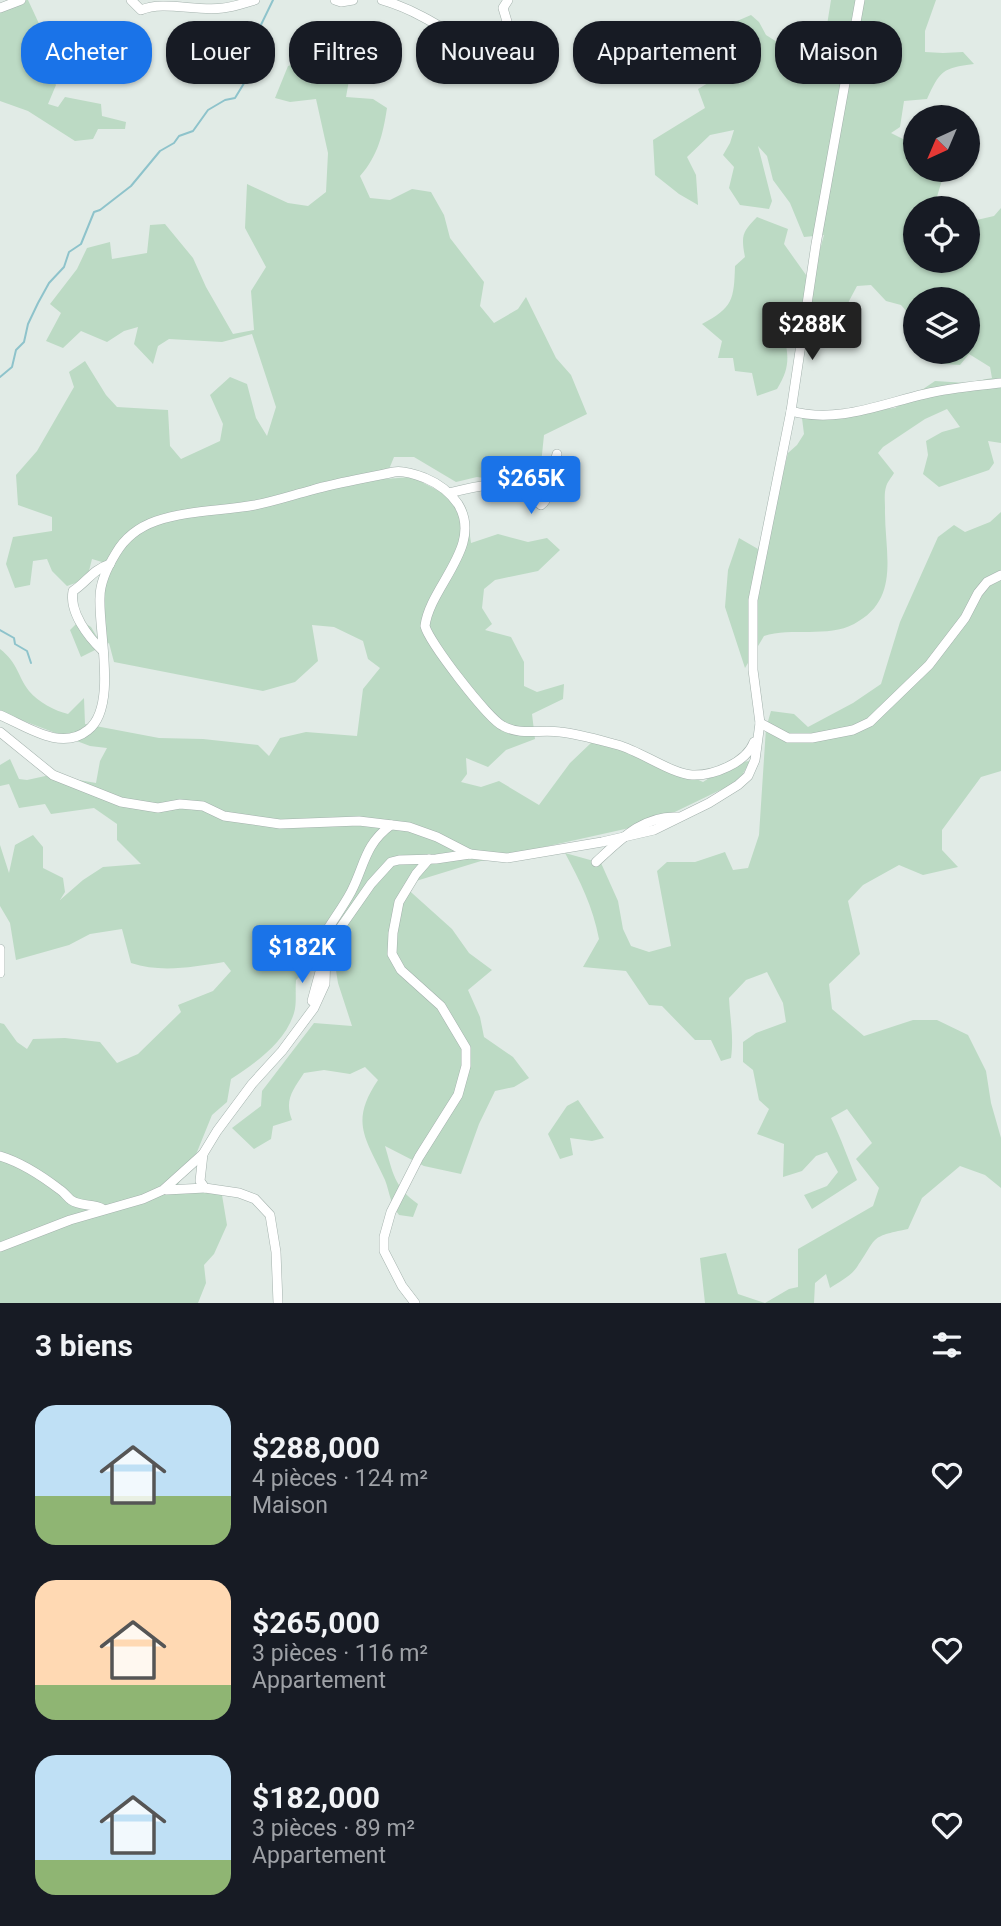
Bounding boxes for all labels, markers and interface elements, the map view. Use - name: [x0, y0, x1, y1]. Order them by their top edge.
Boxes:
- chip: Acheter: [21, 21, 152, 84]
- chip: Louer: [166, 21, 275, 84]
- chip: Filtres: [289, 21, 402, 84]
- chip: Nouveau: [416, 21, 559, 84]
- chip: Appartement: [573, 21, 761, 84]
- chip: Maison: [775, 21, 902, 84]
- north arrow: [903, 105, 980, 182]
- map controls: [903, 105, 980, 364]
- button: locate: [903, 196, 980, 273]
- button: layers: [903, 287, 980, 364]
- pin: $288K: [763, 302, 861, 362]
- text: $288K: [778, 311, 846, 338]
- pin: $265K: [482, 456, 580, 516]
- text: $265K: [497, 465, 565, 492]
- pin: $182K: [253, 926, 351, 985]
- text: $182K: [268, 934, 336, 961]
- icon: filters: [928, 1326, 966, 1364]
- text: 3 biens: [35, 1328, 133, 1363]
- text: $288,000: [252, 1430, 380, 1465]
- icon: home: [91, 1433, 175, 1517]
- icon: heart: [928, 1456, 966, 1494]
- text: 4 pièces · 124 m²: [252, 1465, 428, 1492]
- text: Maison: [252, 1492, 328, 1519]
- text: $265,000: [252, 1605, 380, 1640]
- icon: home: [91, 1608, 175, 1692]
- icon: heart: [928, 1631, 966, 1669]
- text: 3 pièces · 116 m²: [252, 1640, 428, 1667]
- text: Appartement: [252, 1667, 386, 1694]
- text: $182,000: [252, 1780, 380, 1815]
- icon: home: [91, 1783, 175, 1867]
- icon: heart: [928, 1806, 966, 1844]
- text: 3 pièces · 89 m²: [252, 1815, 415, 1842]
- text: Appartement: [252, 1842, 386, 1869]

